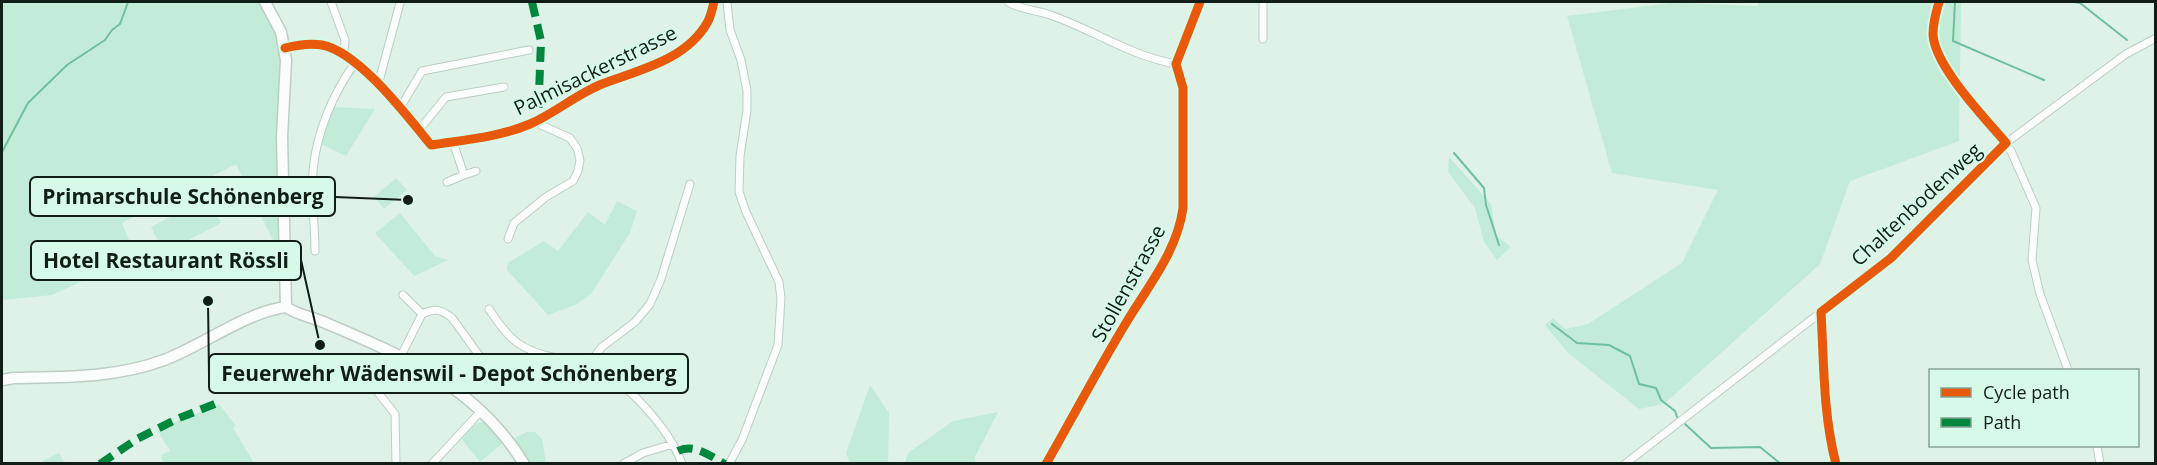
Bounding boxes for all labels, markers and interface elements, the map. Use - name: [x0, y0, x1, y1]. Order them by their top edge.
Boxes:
- street label: Palmisackerstrasse: [509, 19, 681, 121]
- street label: Chaltenbodenweg: [1845, 136, 1987, 272]
- callout: Primarschule Schönenberg: [30, 177, 335, 216]
- text: Primarschule Schönenberg: [42, 182, 324, 210]
- street label: Stollenstrasse: [1085, 220, 1171, 346]
- callout: Hotel Restaurant Rössli: [31, 241, 301, 280]
- text: Hotel Restaurant Rössli: [43, 246, 289, 274]
- callout: Feuerwehr Wädenswil - Depot Schönenberg: [209, 354, 688, 393]
- text: Feuerwehr Wädenswil - Depot Schönenberg: [221, 359, 677, 387]
- legend: [1929, 369, 2139, 447]
- text: Cycle path: [1983, 380, 2070, 404]
- text: Path: [1983, 410, 2021, 434]

